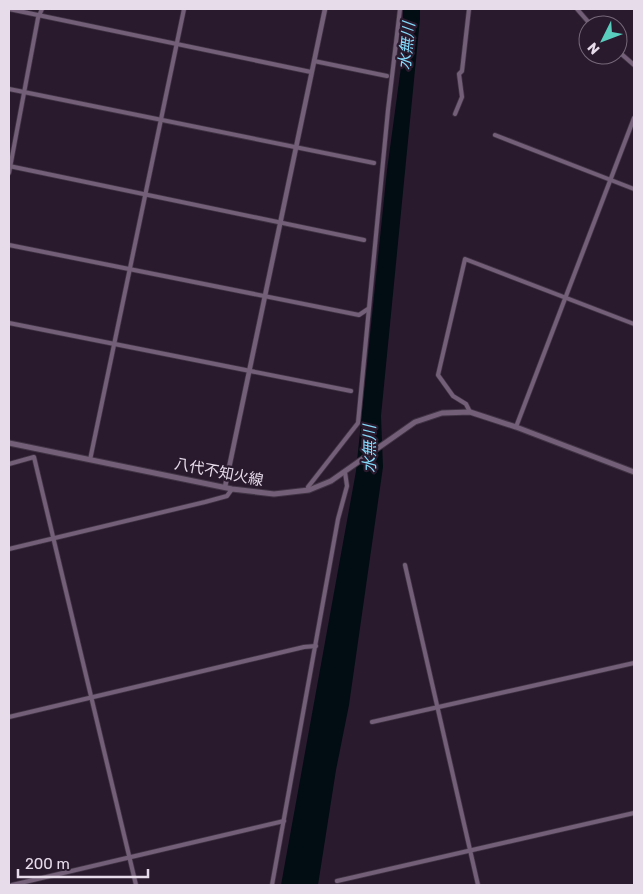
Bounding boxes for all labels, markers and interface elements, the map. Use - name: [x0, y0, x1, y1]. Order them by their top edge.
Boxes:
- north arrow: [578, 15, 628, 65]
- water label: 水無川: [395, 19, 419, 71]
- text: N: [584, 39, 603, 58]
- water label: 水無川: [360, 423, 379, 473]
- street label: 八代不知火線: [173, 455, 265, 489]
- scale bar: [18, 846, 148, 878]
- text: 200 m: [25, 855, 70, 873]

